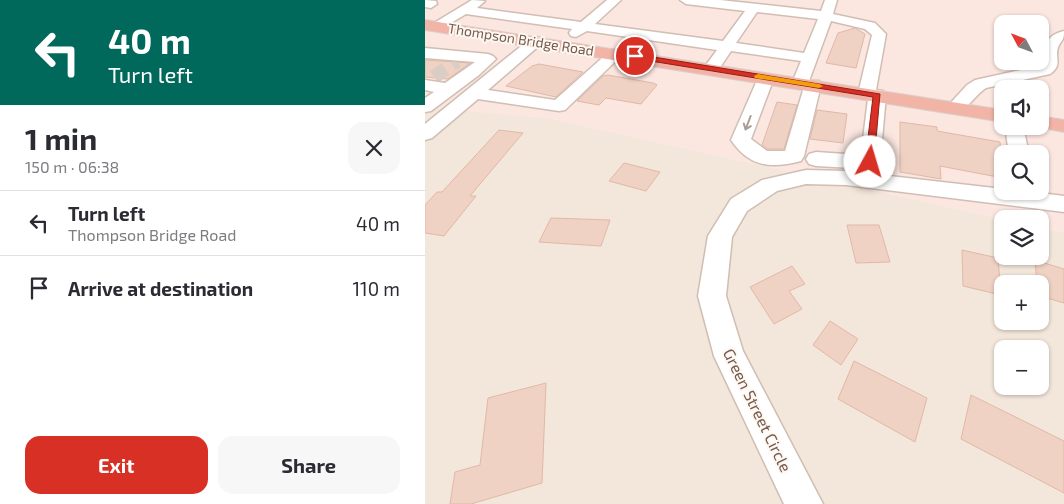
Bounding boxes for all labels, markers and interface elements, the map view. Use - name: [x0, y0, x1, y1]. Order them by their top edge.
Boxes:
- north arrow: [994, 15, 1049, 70]
- map controls: [994, 15, 1049, 395]
- text: 40 m: [108, 19, 191, 61]
- street label: Thompson Bridge Road: [447, 19, 595, 59]
- icon: left: [25, 20, 90, 85]
- pin: [614, 35, 656, 77]
- icon: arrive: [621, 42, 649, 70]
- text: Turn left: [108, 61, 193, 87]
- button: sound: [994, 80, 1049, 135]
- one-way arrow: [743, 115, 752, 130]
- text: 1 min: [25, 120, 97, 156]
- button: close: [348, 122, 400, 174]
- position arrow: [843, 135, 895, 187]
- button: search: [994, 145, 1049, 200]
- text: 150 m · 06:38: [25, 157, 119, 176]
- text: Turn left: [68, 202, 145, 225]
- icon: left: [25, 209, 53, 237]
- button: layers: [994, 210, 1049, 265]
- text: 40 m: [356, 212, 400, 235]
- text: Thompson Bridge Road: [68, 225, 236, 244]
- icon: arrive: [25, 274, 53, 302]
- button: +: [994, 275, 1049, 330]
- text: Arrive at destination: [68, 277, 253, 300]
- text: 110 m: [353, 277, 400, 300]
- button: −: [994, 340, 1049, 395]
- street label: Green Street Circle: [720, 345, 796, 475]
- button: Exit: [25, 436, 208, 494]
- button: Share: [218, 436, 400, 494]

